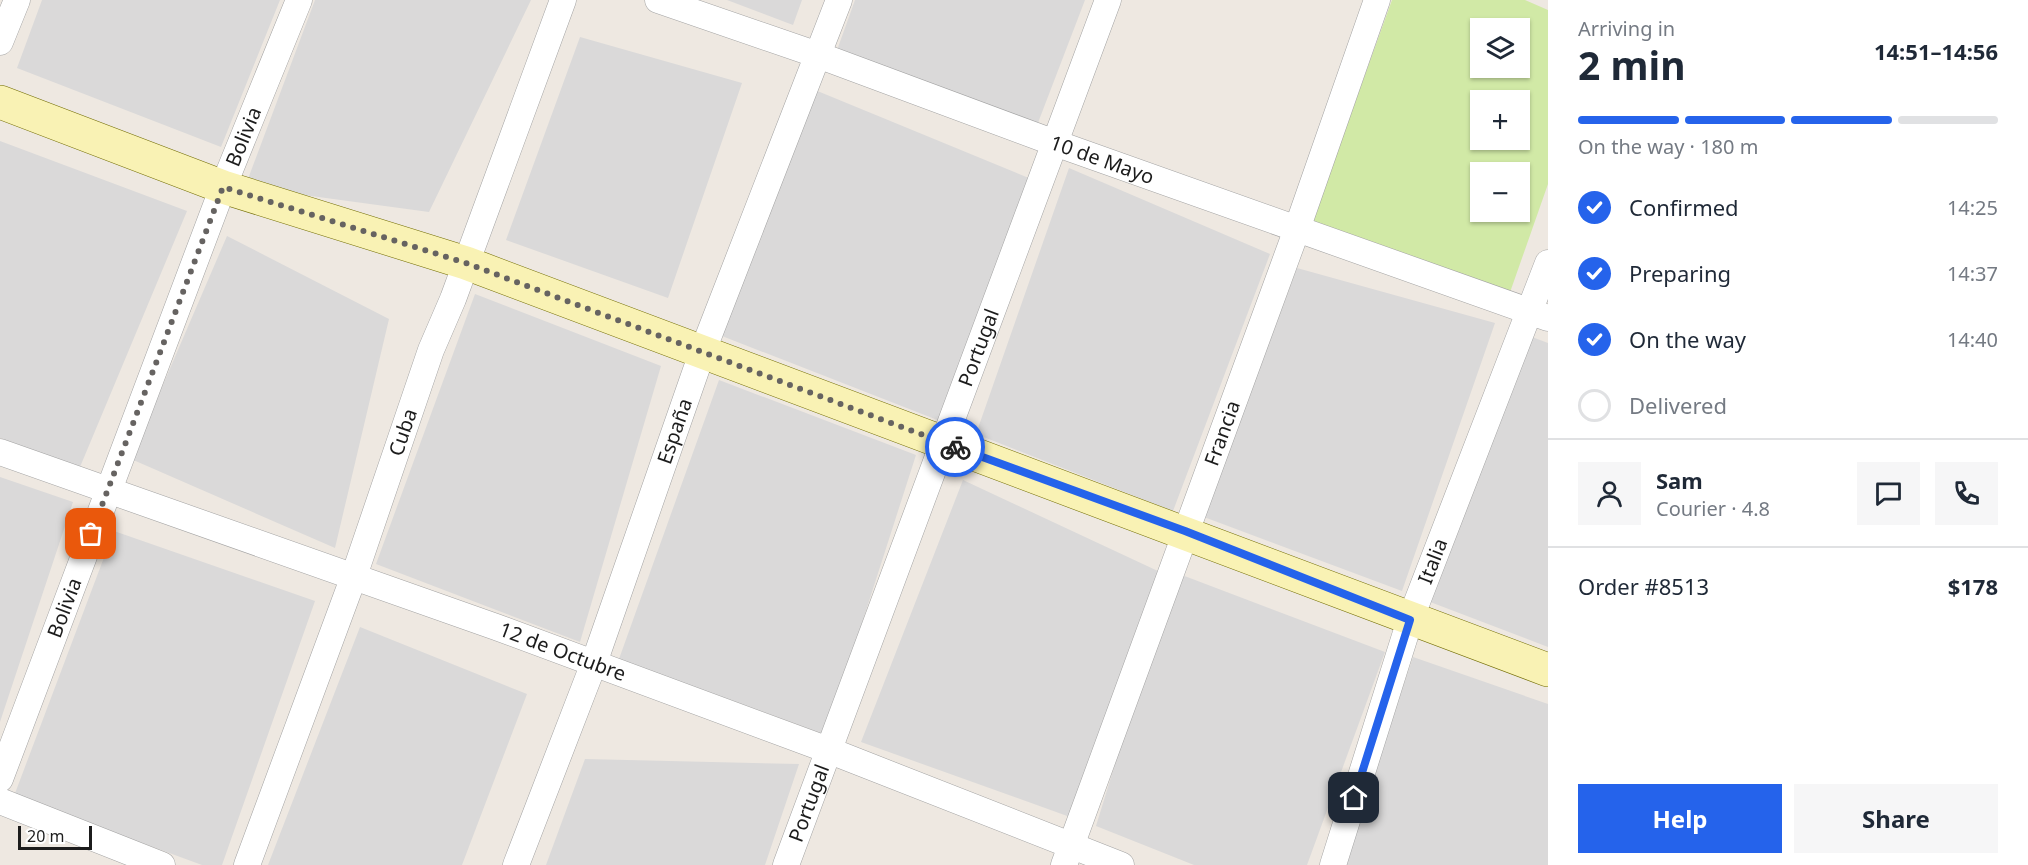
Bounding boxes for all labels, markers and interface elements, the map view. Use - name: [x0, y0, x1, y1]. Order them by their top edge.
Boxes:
- text: Arriving in: [1578, 15, 1675, 42]
- map controls: [1470, 18, 1530, 222]
- button: layers: [1470, 18, 1530, 78]
- text: 14:51–14:56: [1874, 36, 1998, 66]
- text: 2 min: [1578, 38, 1685, 91]
- button: +: [1470, 90, 1530, 150]
- street label: Bolivia: [219, 103, 267, 170]
- street label: 10 de Mayo: [1047, 128, 1158, 190]
- text: On the way · 180 m: [1578, 133, 1758, 160]
- button: −: [1470, 162, 1530, 222]
- icon: check: [1578, 191, 1611, 224]
- text: Confirmed: [1629, 192, 1739, 222]
- text: 14:25: [1947, 194, 1998, 221]
- icon: check: [1578, 257, 1611, 290]
- text: Preparing: [1629, 258, 1731, 288]
- text: 14:37: [1947, 260, 1998, 287]
- street label: Portugal: [951, 305, 1005, 390]
- icon: check: [1578, 323, 1611, 356]
- text: On the way: [1629, 324, 1746, 354]
- text: 14:40: [1947, 326, 1998, 353]
- text: Delivered: [1629, 390, 1727, 420]
- street label: España: [650, 395, 698, 468]
- street label: Francia: [1197, 396, 1246, 469]
- street label: Cuba: [382, 405, 423, 459]
- courier: [925, 417, 985, 477]
- icon: bike: [939, 431, 972, 464]
- button: person: [1578, 462, 1641, 525]
- button: chat: [1857, 462, 1920, 525]
- button: phone: [1935, 462, 1998, 525]
- text: Sam: [1656, 465, 1703, 495]
- text: Courier · 4.8: [1656, 495, 1770, 522]
- pin: [65, 508, 116, 559]
- icon: bag: [74, 517, 107, 550]
- street label: Italia: [1411, 534, 1453, 588]
- text: Order #8513: [1578, 571, 1709, 601]
- text: $178: [1948, 571, 1998, 601]
- street label: Bolivia: [40, 574, 88, 641]
- street label: 12 de Octubre: [496, 615, 630, 687]
- street label: Portugal: [782, 760, 835, 846]
- pin: [1328, 772, 1379, 823]
- icon: home: [1337, 781, 1370, 814]
- button: Help: [1578, 784, 1782, 853]
- button: Share: [1794, 784, 1998, 853]
- scale bar: [18, 823, 92, 850]
- text: 20 m: [27, 825, 64, 847]

